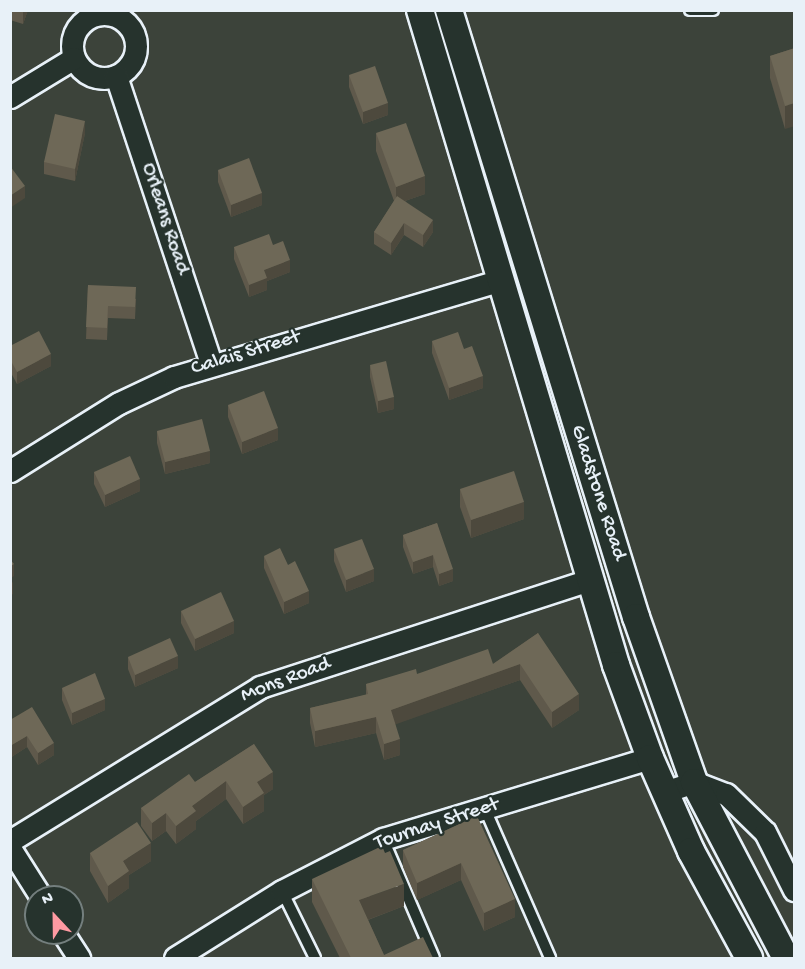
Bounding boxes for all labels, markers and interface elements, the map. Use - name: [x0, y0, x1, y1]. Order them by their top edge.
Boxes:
- street label: Orleans Road: [134, 160, 194, 278]
- street label: Calais Street: [188, 325, 304, 383]
- street label: Gladstone Road: [563, 422, 631, 564]
- street label: Mons Road: [238, 652, 334, 710]
- street label: Tournay Street: [372, 793, 502, 857]
- north arrow: [24, 885, 84, 945]
- text: N: [39, 889, 56, 910]

